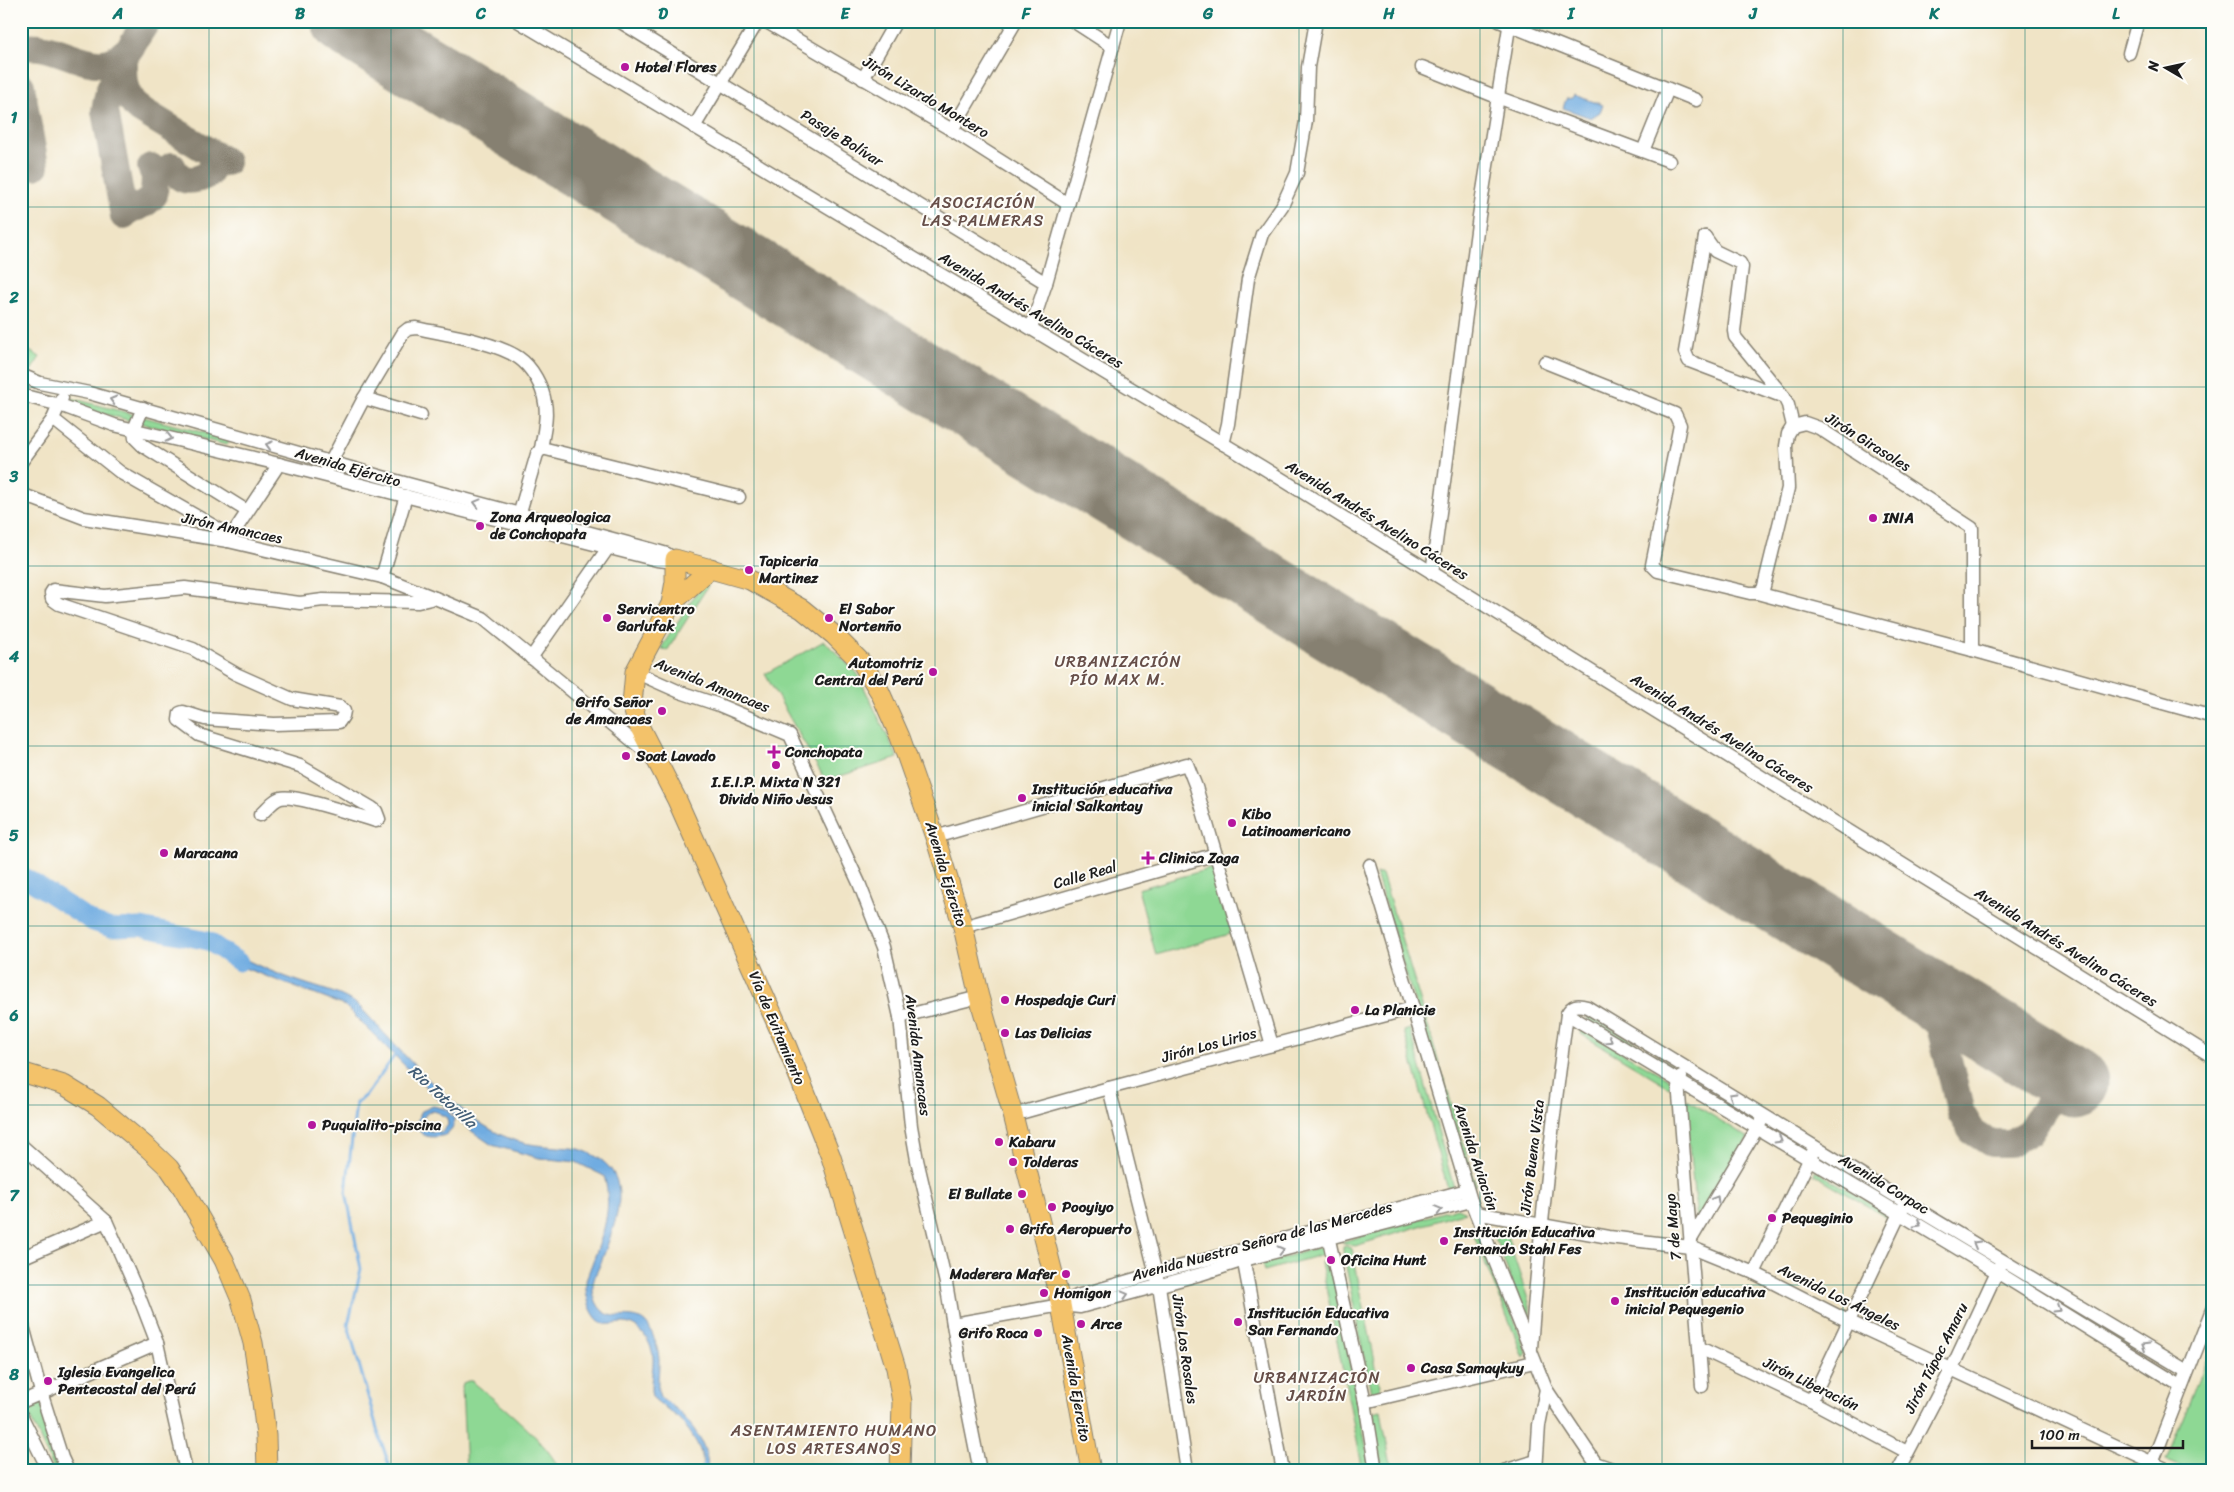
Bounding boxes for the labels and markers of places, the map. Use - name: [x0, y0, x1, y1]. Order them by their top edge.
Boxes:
- place label: Hotel Flores: [634, 54, 717, 80]
- marker: Hotel Flores: [619, 61, 631, 73]
- place label: Zona Arqueologica de Conchopata: [489, 504, 611, 547]
- place label: INIA: [1882, 505, 1914, 531]
- marker: INIA: [1867, 512, 1879, 524]
- marker: Zona Arqueologica de Conchopata: [474, 520, 486, 532]
- place label: Tapiceria Martinez: [758, 548, 819, 591]
- marker: Tapiceria Martinez: [743, 564, 755, 576]
- place label: Servicentro Garlufak: [616, 596, 695, 639]
- place label: El Sabor Nortenño: [838, 596, 902, 639]
- marker: Servicentro Garlufak: [601, 612, 613, 624]
- marker: El Sabor Nortenño: [823, 612, 835, 624]
- place label: Automotriz Central del Perú: [814, 650, 924, 693]
- marker: Automotriz Central del Perú: [927, 666, 939, 678]
- place label: Grifo Señor de Amancaes: [566, 689, 654, 732]
- marker: Grifo Señor de Amancaes: [656, 705, 668, 717]
- place label: Conchopata: [784, 739, 863, 765]
- place label: Soat Lavado: [635, 743, 716, 769]
- marker: Conchopata: [767, 745, 781, 759]
- marker: Soat Lavado: [620, 750, 632, 762]
- marker: I.E.I.P. Mixta N 321 Divido Niño Jesus: [770, 759, 782, 771]
- place label: I.E.I.P. Mixta N 321 Divido Niño Jesus: [711, 769, 841, 812]
- place label: Institución educativa inicial Salkantay: [1031, 776, 1173, 819]
- marker: Institución educativa inicial Salkantay: [1016, 792, 1028, 804]
- place label: Kibo Latinoamericano: [1241, 801, 1351, 844]
- marker: Kibo Latinoamericano: [1226, 817, 1238, 829]
- place label: Maracana: [173, 840, 239, 866]
- place label: Clinica Zaga: [1158, 845, 1239, 871]
- marker: Maracana: [158, 847, 170, 859]
- marker: Clinica Zaga: [1141, 851, 1155, 865]
- place label: Hospedaje Curi: [1014, 987, 1116, 1013]
- marker: Hospedaje Curi: [999, 994, 1011, 1006]
- place label: La Planicie: [1365, 997, 1436, 1023]
- marker: La Planicie: [1349, 1004, 1361, 1016]
- place label: Las Delicias: [1015, 1020, 1093, 1046]
- marker: Las Delicias: [999, 1027, 1011, 1039]
- place label: Puquialito-piscina: [322, 1112, 442, 1138]
- marker: Puquialito-piscina: [306, 1119, 318, 1131]
- place label: Kabaru: [1008, 1129, 1057, 1155]
- marker: Kabaru: [993, 1136, 1005, 1148]
- place label: Tolderas: [1023, 1149, 1079, 1175]
- marker: Tolderas: [1007, 1156, 1019, 1168]
- place label: El Bullate: [948, 1181, 1013, 1207]
- marker: El Bullate: [1016, 1188, 1028, 1200]
- place label: Pooyiyo: [1062, 1194, 1114, 1220]
- marker: Pooyiyo: [1046, 1201, 1058, 1213]
- place label: Pequeginio: [1782, 1205, 1853, 1231]
- marker: Pequeginio: [1766, 1212, 1778, 1224]
- place label: Grifo Aeropuerto: [1019, 1216, 1132, 1242]
- place label: Institución Educativa Fernando Stahl Fes: [1453, 1219, 1595, 1262]
- marker: Grifo Aeropuerto: [1004, 1223, 1016, 1235]
- marker: Institución Educativa Fernando Stahl Fes: [1438, 1235, 1450, 1247]
- place label: Oficina Hunt: [1340, 1247, 1427, 1273]
- marker: Oficina Hunt: [1325, 1254, 1337, 1266]
- place label: Maderera Mafer: [949, 1261, 1058, 1287]
- marker: Maderera Mafer: [1060, 1268, 1072, 1280]
- place label: Institución educativa inicial Pequegenio: [1624, 1279, 1766, 1322]
- place label: Homigon: [1053, 1280, 1112, 1306]
- marker: Homigon: [1038, 1287, 1050, 1299]
- marker: Institución educativa inicial Pequegenio: [1609, 1295, 1621, 1307]
- place label: Institución Educativa San Fernando: [1247, 1300, 1389, 1343]
- place label: Arce: [1090, 1311, 1122, 1337]
- marker: Institución Educativa San Fernando: [1232, 1316, 1244, 1328]
- marker: Arce: [1075, 1318, 1087, 1330]
- place label: Grifo Roca: [958, 1320, 1028, 1346]
- marker: Grifo Roca: [1032, 1327, 1044, 1339]
- place label: Casa Samaykuy: [1420, 1355, 1525, 1381]
- place label: Iglesia Evangelica Pentecostal del Perú: [57, 1359, 197, 1402]
- marker: Casa Samaykuy: [1405, 1362, 1417, 1374]
- marker: Iglesia Evangelica Pentecostal del Perú: [42, 1375, 54, 1387]

